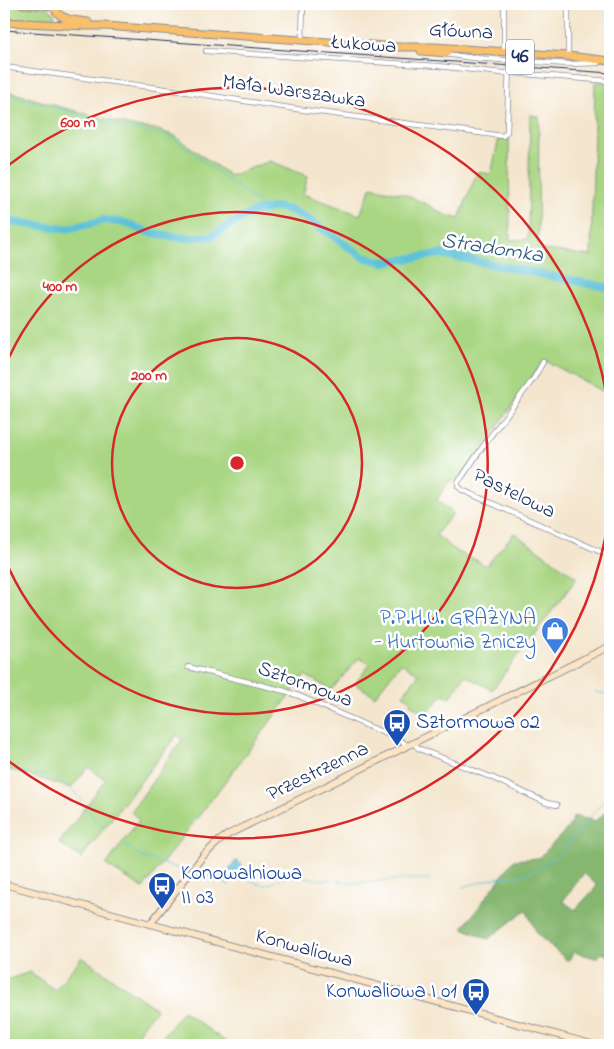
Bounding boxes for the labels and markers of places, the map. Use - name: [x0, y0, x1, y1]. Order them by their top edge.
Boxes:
- centre of rings: [228, 454, 246, 472]
- place label: P.P.H.U. GRAŻYNA - Hurtownia Zniczy: [374, 604, 536, 660]
- shop icon: P.P.H.U. GRAŻYNA - Hurtownia Zniczy: [540, 616, 570, 655]
- bus stop icon: Sztormowa 02: [382, 708, 412, 747]
- place label: Sztormowa 02: [416, 708, 540, 738]
- place label: Konowalniowa II 03: [181, 859, 302, 913]
- bus stop icon: Konowalniowa II 03: [147, 871, 177, 910]
- place label: Konwaliowa I 01: [326, 977, 457, 1007]
- bus stop icon: Konwaliowa I 01: [461, 977, 491, 1016]

